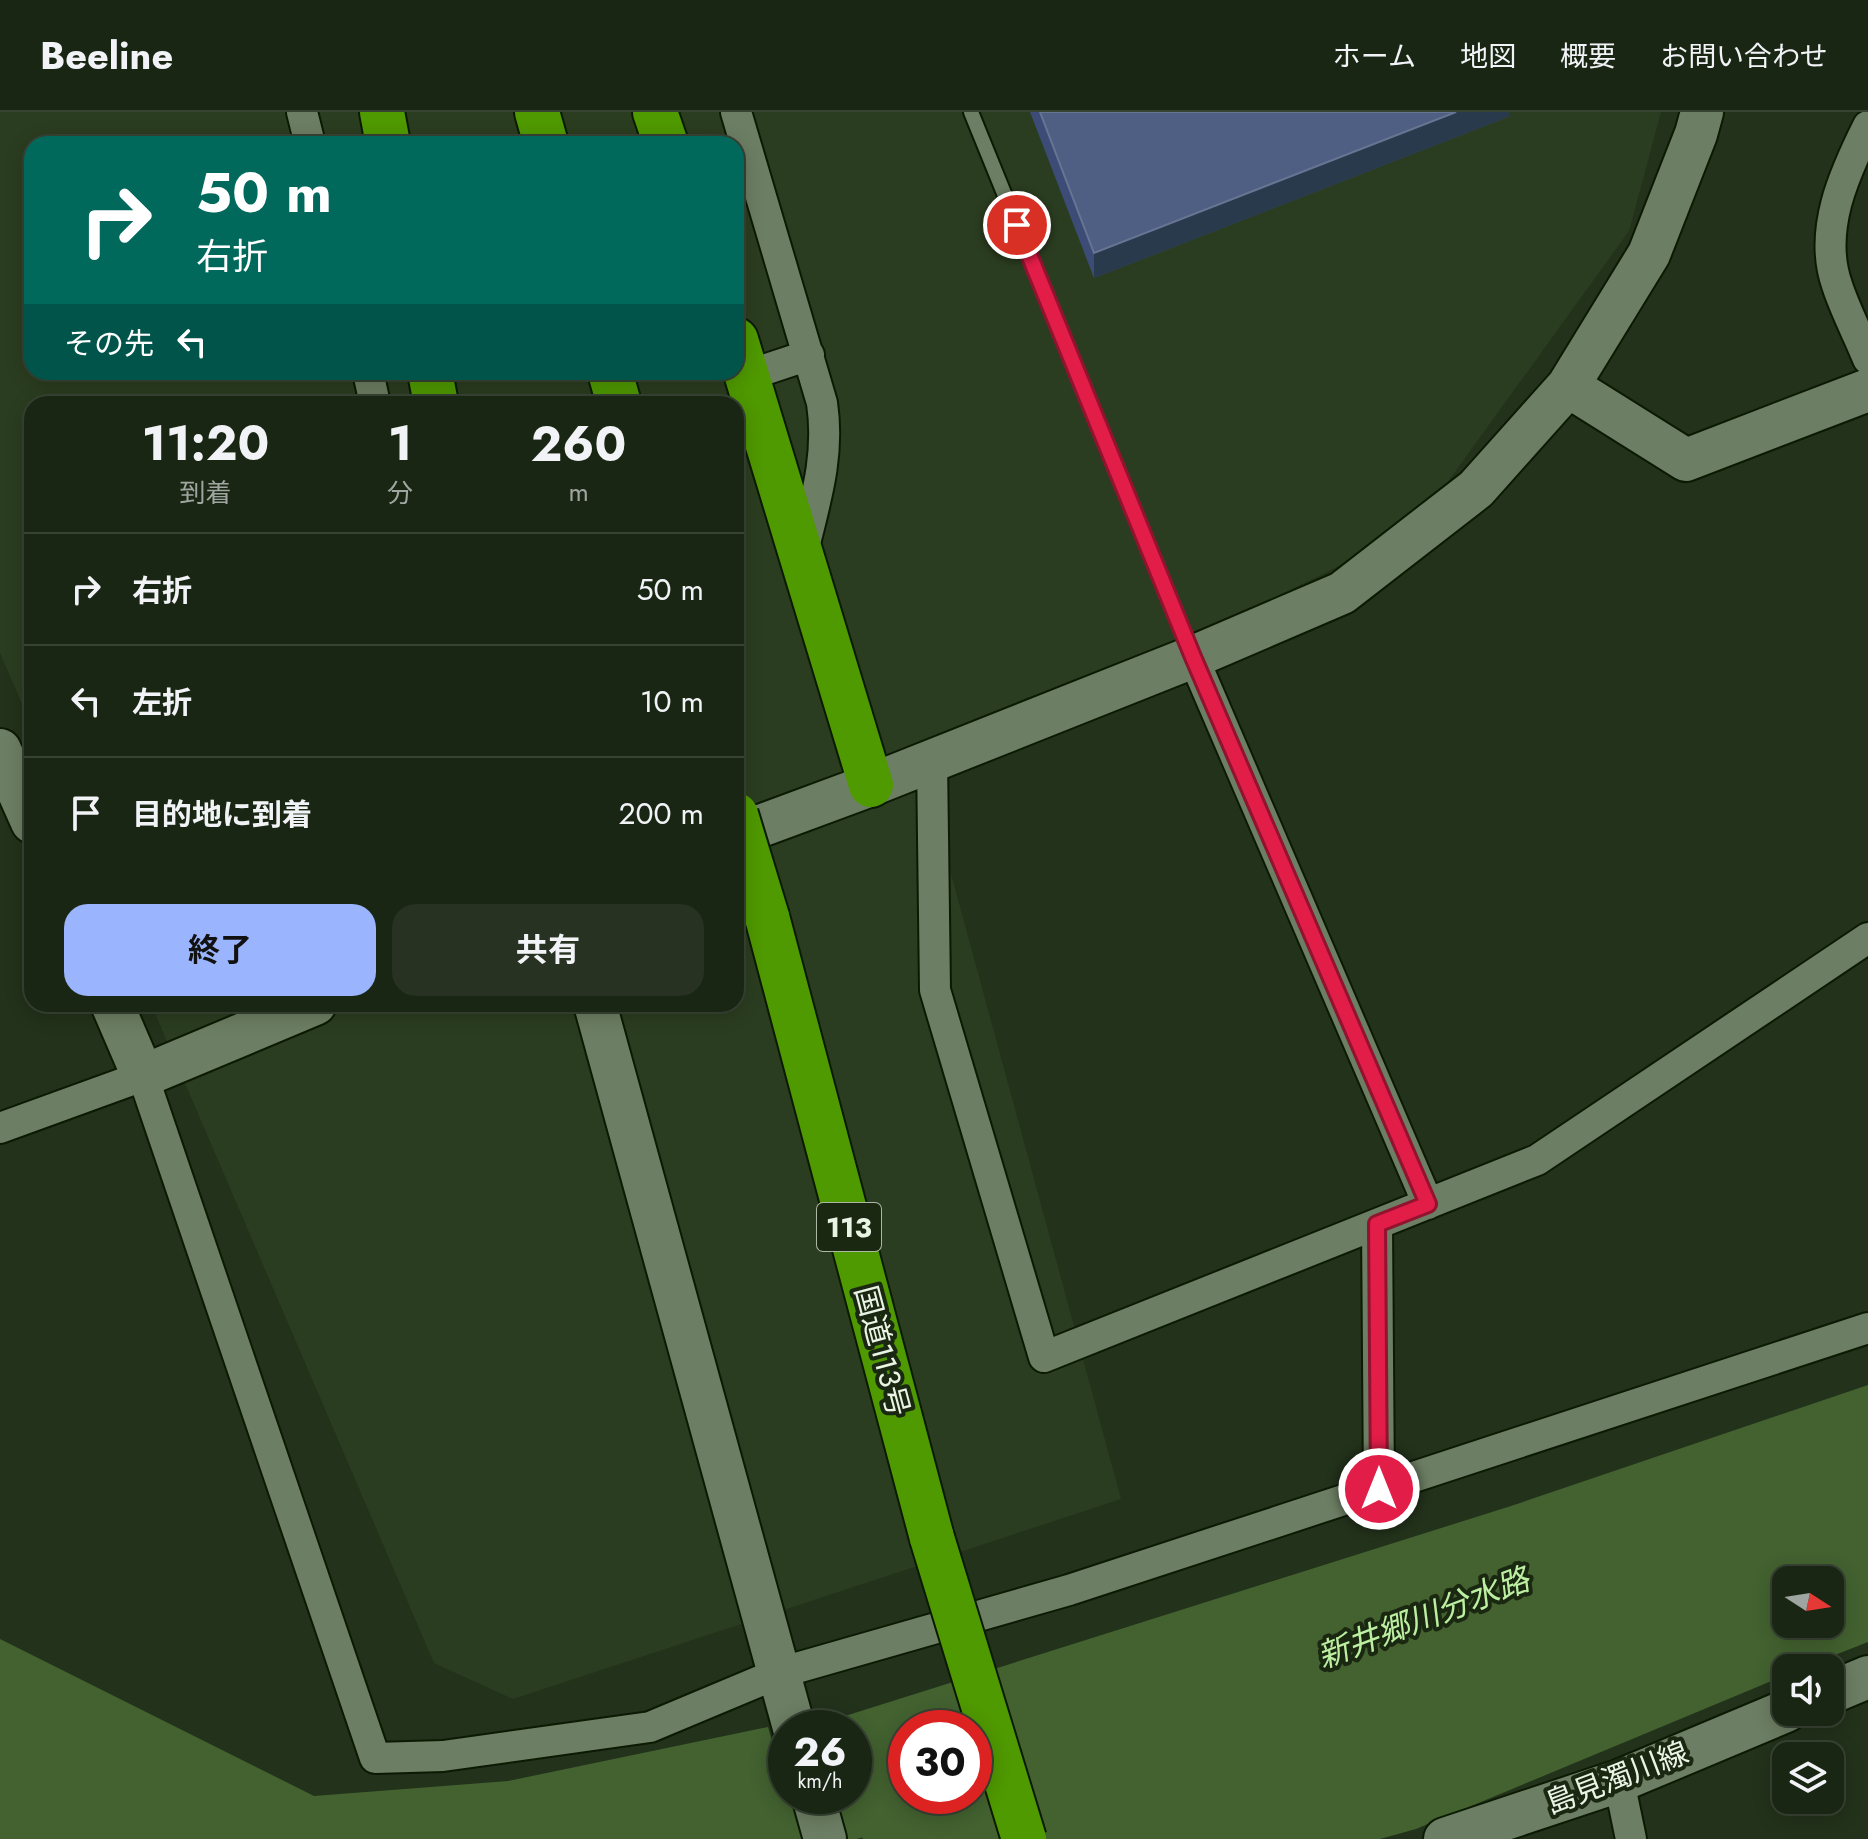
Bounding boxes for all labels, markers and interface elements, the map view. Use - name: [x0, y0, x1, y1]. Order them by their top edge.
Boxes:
- text: Beeline: [40, 28, 173, 83]
- text: ホーム: [1333, 36, 1416, 77]
- text: 地図: [1460, 36, 1516, 77]
- text: 概要: [1560, 36, 1616, 77]
- text: お問い合わせ: [1660, 36, 1828, 77]
- text: 50 m: [196, 152, 332, 233]
- icon: right: [64, 168, 168, 272]
- pin: [983, 191, 1051, 259]
- icon: arrive: [995, 203, 1039, 247]
- text: 右折: [196, 230, 268, 282]
- icon: left: [170, 320, 214, 364]
- text: その先: [64, 322, 154, 365]
- text: 11:20: [142, 409, 269, 478]
- text: 1: [388, 409, 412, 478]
- text: 260: [531, 410, 626, 479]
- text: m: [568, 473, 589, 511]
- text: 到着: [180, 474, 232, 512]
- text: 分: [387, 474, 413, 512]
- icon: right: [64, 567, 108, 611]
- text: 50 m: [637, 568, 704, 611]
- text: 右折: [132, 569, 192, 612]
- icon: left: [64, 679, 108, 723]
- text: 10 m: [640, 680, 704, 723]
- text: 左折: [132, 681, 192, 724]
- icon: arrive: [64, 791, 108, 835]
- text: 200 m: [619, 792, 704, 835]
- text: 目的地に到着: [132, 793, 312, 836]
- button: 終了: [64, 904, 376, 996]
- button: 共有: [392, 904, 704, 996]
- road number: 113: [817, 1203, 881, 1251]
- street label: 国道113号: [844, 1281, 921, 1421]
- position arrow: [1337, 1447, 1421, 1531]
- water label: 新井郷川分水路: [1310, 1555, 1539, 1680]
- north arrow: [1772, 1566, 1844, 1638]
- map controls: [1772, 1566, 1844, 1814]
- button: sound: [1772, 1654, 1844, 1726]
- speed limit sign: 30: [888, 1710, 992, 1814]
- text: 26: [794, 1723, 847, 1781]
- street label: 島見濁川線: [1539, 1731, 1695, 1824]
- button: layers: [1772, 1742, 1844, 1814]
- text: km/h: [797, 1767, 843, 1796]

